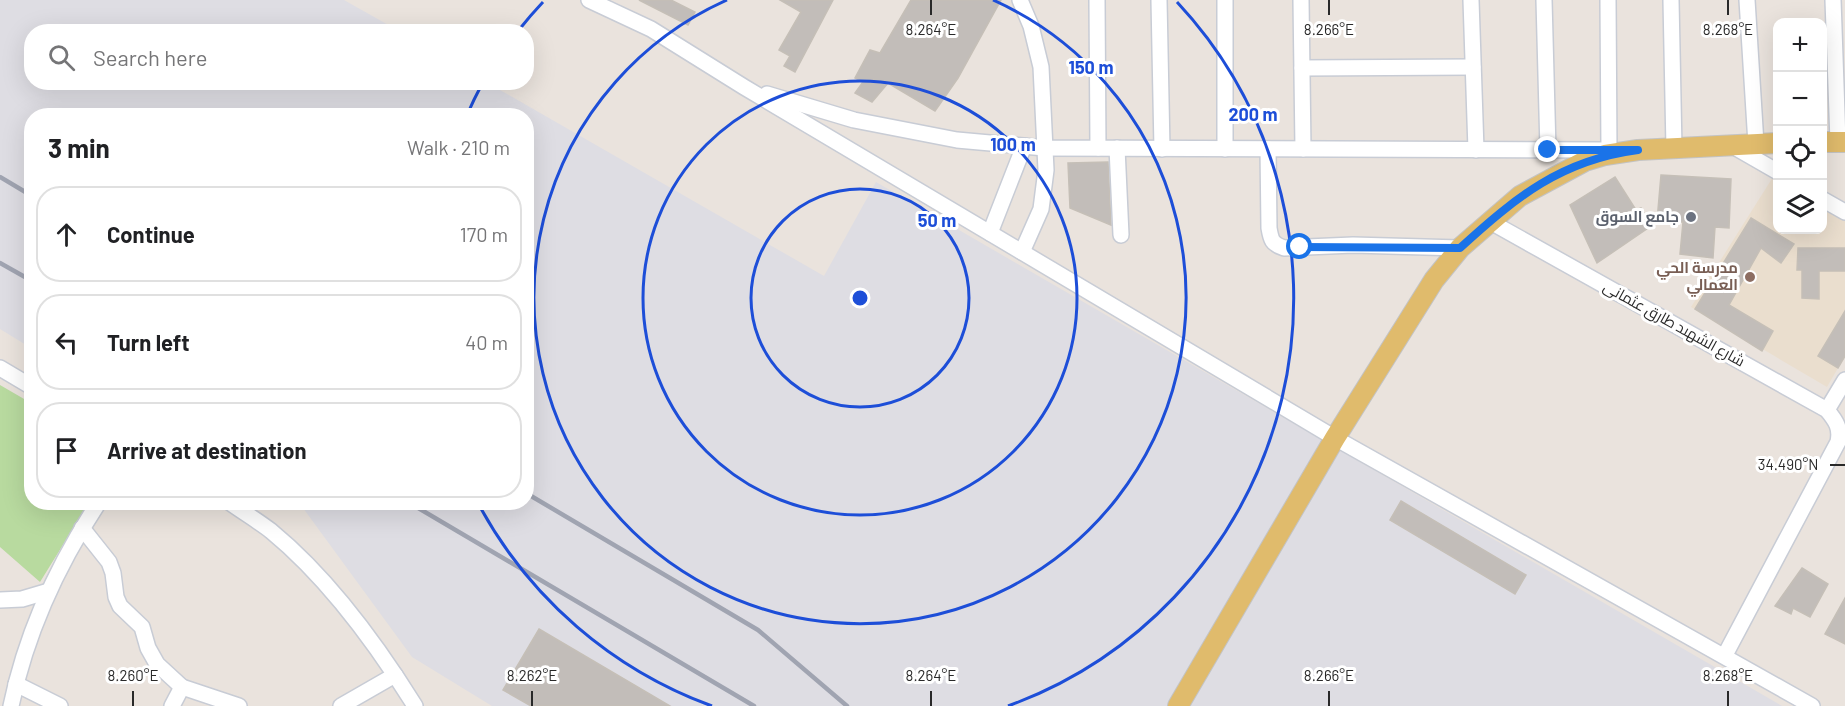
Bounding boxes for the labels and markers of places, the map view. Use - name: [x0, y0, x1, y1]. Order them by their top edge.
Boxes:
- place label: جامع السوق: [1596, 207, 1679, 227]
- marker: جامع السوق: [1684, 210, 1698, 224]
- place label: مدرسة الحي العمالي: [1656, 258, 1738, 297]
- marker: مدرسة الحي العمالي: [1743, 270, 1757, 284]
- centre of rings: [850, 288, 870, 308]

